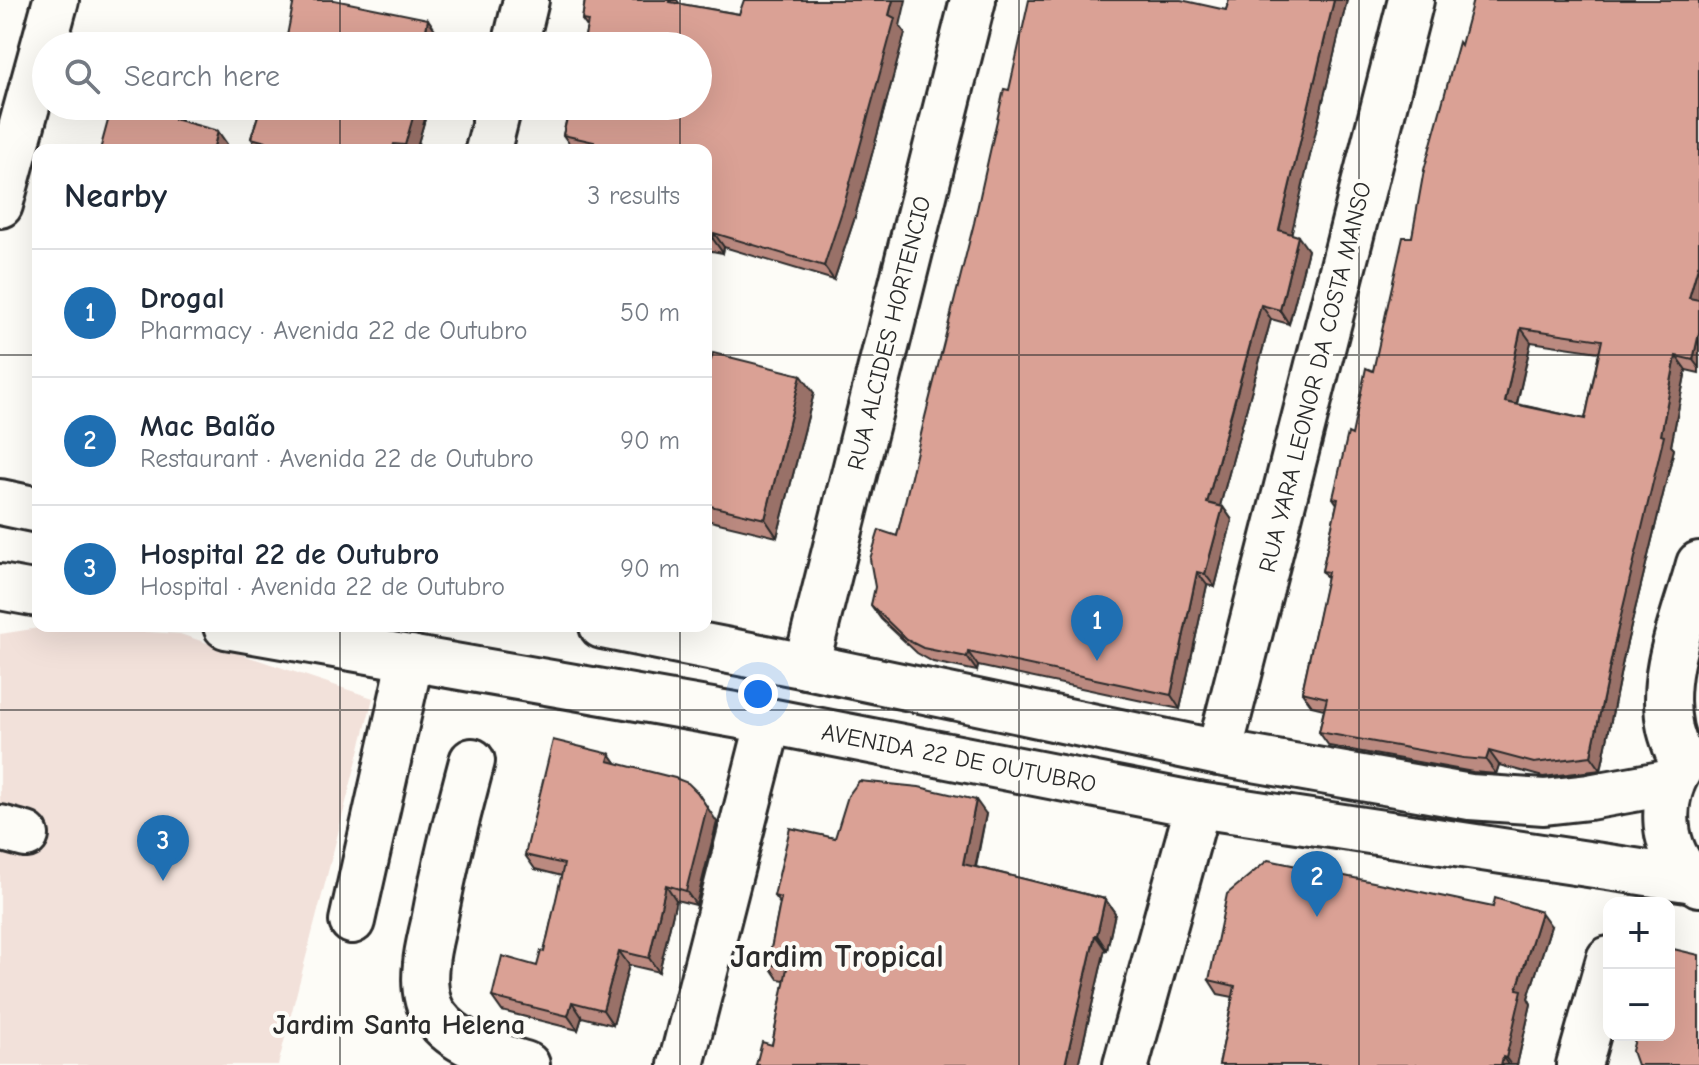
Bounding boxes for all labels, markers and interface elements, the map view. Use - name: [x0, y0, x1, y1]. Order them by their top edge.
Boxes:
- search box: [32, 32, 712, 120]
- icon: search: [60, 54, 104, 98]
- text: Search here: [124, 59, 280, 94]
- text: Nearby: [64, 176, 167, 216]
- street label: RUA YARA LEONOR DA COSTA MANSO: [1253, 179, 1377, 575]
- text: 3 results: [587, 181, 680, 211]
- street label: RUA ALCIDES HORTENCIO: [841, 193, 937, 473]
- text: Drogal: [140, 281, 225, 316]
- text: 1: [85, 298, 95, 328]
- text: 50 m: [620, 298, 680, 328]
- text: Pharmacy · Avenida 22 de Outubro: [140, 316, 528, 346]
- text: Mac Balão: [140, 409, 276, 444]
- text: 2: [84, 426, 96, 456]
- text: 90 m: [620, 426, 680, 456]
- text: Restaurant · Avenida 22 de Outubro: [140, 444, 534, 474]
- text: Hospital 22 de Outubro: [140, 537, 439, 572]
- text: 3: [84, 554, 96, 584]
- text: 90 m: [620, 554, 680, 584]
- text: Hospital · Avenida 22 de Outubro: [140, 572, 505, 602]
- pin: 1: [1071, 595, 1123, 661]
- your location: [738, 674, 778, 714]
- street label: AVENIDA 22 DE OUTUBRO: [819, 718, 1099, 798]
- pin: 3: [137, 815, 189, 881]
- pin: 2: [1291, 851, 1343, 917]
- map controls: [1603, 897, 1675, 1041]
- button: +: [1603, 897, 1675, 969]
- district label: Jardim Tropical: [730, 938, 944, 975]
- button: −: [1603, 969, 1675, 1041]
- district label: Jardim Santa Helena: [273, 1009, 525, 1041]

